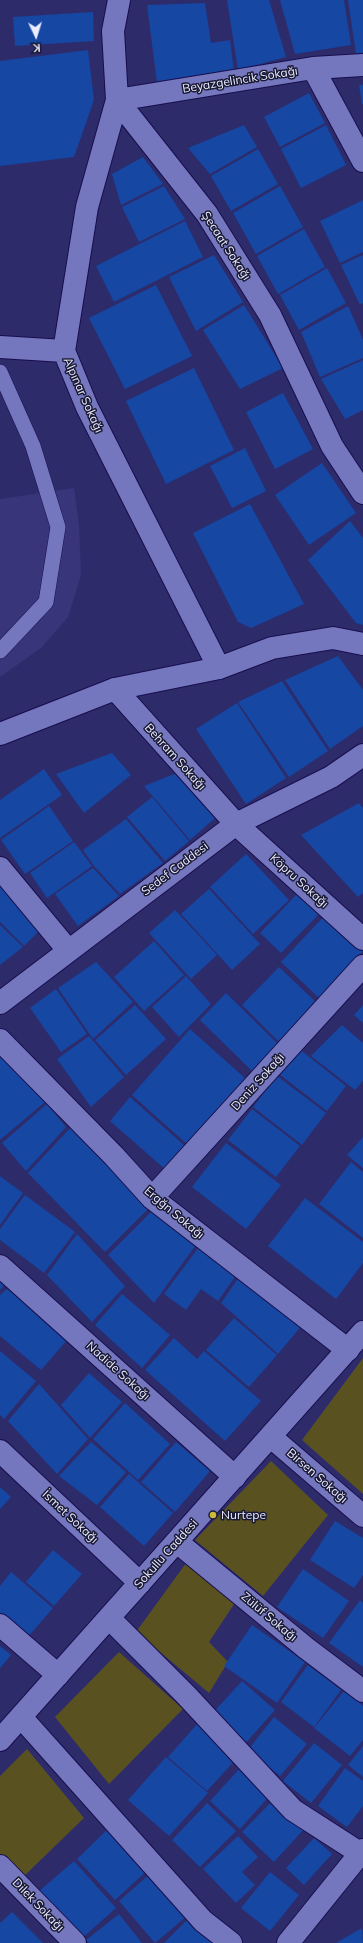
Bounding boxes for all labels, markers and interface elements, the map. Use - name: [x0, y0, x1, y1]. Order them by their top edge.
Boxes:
- north arrow: [16, 16, 56, 56]
- text: K: [33, 41, 41, 55]
- street label: Beyazgelincik Sokağı: [181, 64, 299, 96]
- street label: Şecaat Sokağı: [198, 209, 254, 283]
- street label: Alpınar Sokağı: [60, 355, 106, 435]
- street label: Behram Sokağı: [141, 721, 209, 793]
- street label: Sedef Caddesi: [139, 839, 211, 899]
- street label: Köpru Sokağı: [267, 851, 331, 911]
- street label: Deniz Sokağı: [228, 1050, 288, 1114]
- street label: Ergğn Sokağı: [141, 1184, 207, 1242]
- street label: Nadide Sokağı: [83, 1339, 153, 1403]
- street label: Birsen Sokağı: [284, 1446, 350, 1506]
- street label: İsmet Sokağı: [39, 1487, 101, 1547]
- place label: Nurtepe: [221, 1508, 266, 1522]
- marker: Nurtepe: [208, 1510, 218, 1520]
- street label: Sokullu Caddesi: [131, 1516, 201, 1592]
- street label: Zülüf Sokağı: [238, 1589, 300, 1645]
- street label: Dilek Sokağı: [9, 1875, 67, 1935]

